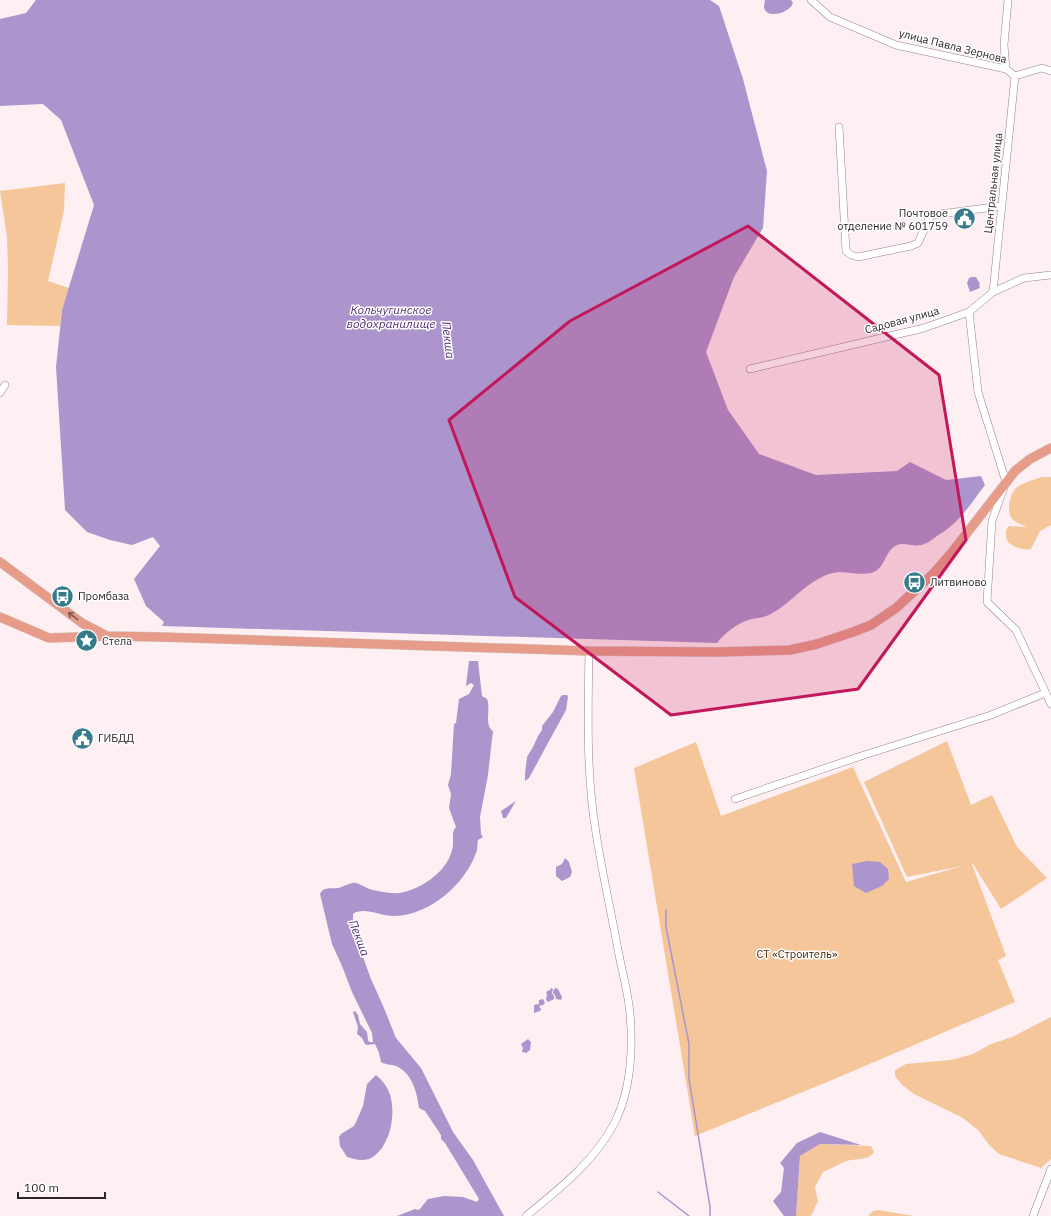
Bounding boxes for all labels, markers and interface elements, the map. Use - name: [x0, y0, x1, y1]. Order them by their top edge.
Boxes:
- street label: улица Павла Зернова: [898, 26, 1009, 66]
- street label: Центральная улица: [981, 132, 1005, 234]
- place label: Почтовое отделение № 601759: [837, 206, 948, 233]
- public building icon: Почтовое отделение № 601759: [951, 206, 977, 232]
- water label: Кольчугинское водохранилище: [347, 302, 435, 331]
- street label: Садовая улица: [863, 303, 941, 337]
- water label: Пекша: [439, 320, 458, 359]
- bus stop icon: Литвиново: [901, 569, 927, 595]
- place label: Литвиново: [930, 575, 987, 589]
- bus stop icon: Промбаза: [49, 583, 75, 609]
- place label: Промбаза: [78, 589, 129, 603]
- one-way arrow: [67, 612, 78, 620]
- place icon: Стела: [74, 628, 100, 654]
- place label: Стела: [102, 634, 132, 648]
- public building icon: ГИБДД: [69, 725, 95, 751]
- place label: ГИБДД: [98, 731, 134, 745]
- water label: Пекша: [346, 918, 373, 958]
- park label: СТ «Строитель»: [756, 947, 838, 961]
- scale bar: [18, 1174, 105, 1200]
- text: 100 m: [24, 1180, 59, 1195]

